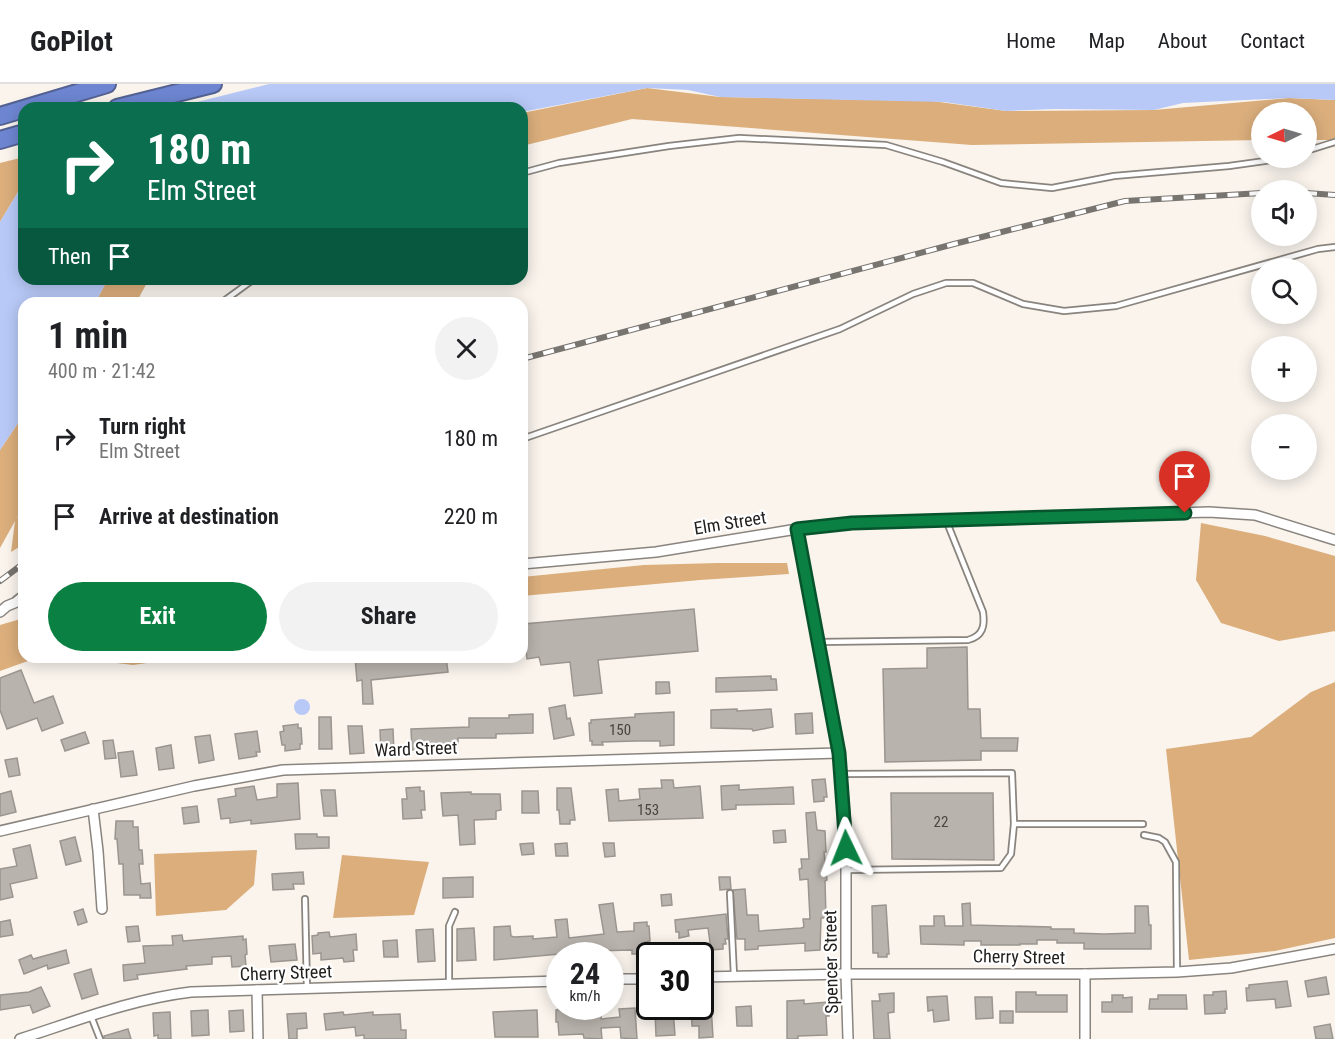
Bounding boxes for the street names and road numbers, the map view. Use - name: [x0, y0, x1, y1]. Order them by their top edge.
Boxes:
- street label: Elm Street: [692, 506, 768, 539]
- street label: Ward Street: [374, 737, 458, 760]
- street label: Spencer Street: [819, 910, 842, 1014]
- street label: Cherry Street: [973, 945, 1065, 968]
- street label: Cherry Street: [240, 960, 332, 985]

